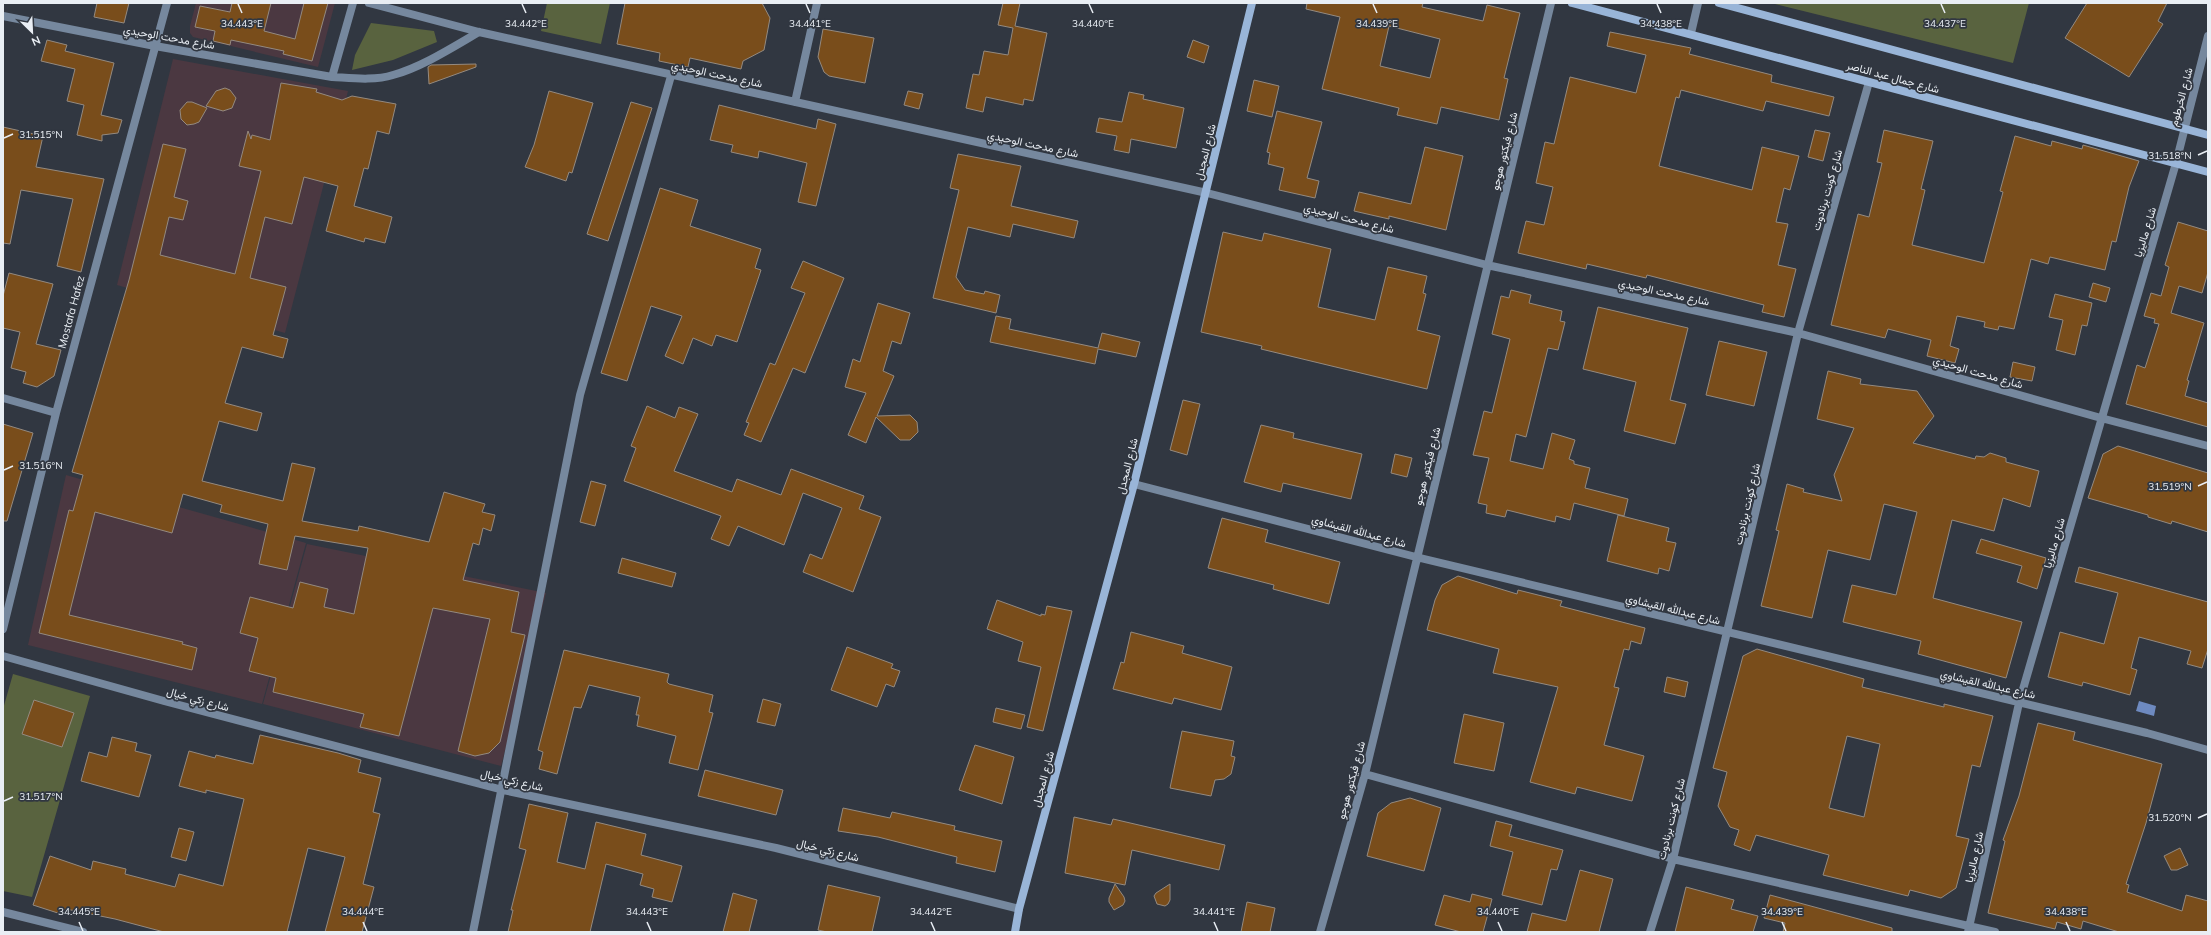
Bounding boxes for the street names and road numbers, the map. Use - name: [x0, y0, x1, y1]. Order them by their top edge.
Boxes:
- street label: شارع مدحت الوحيدي: [122, 22, 216, 55]
- street label: شارع مدحت الوحيدي: [670, 58, 764, 93]
- street label: شارع جمال عبد الناصر: [1844, 58, 1941, 97]
- street label: شارع الخرطوم: [2166, 66, 2197, 128]
- street label: شارع فيكتور هوجو: [1488, 110, 1522, 192]
- street label: شارع المجدل: [1191, 122, 1220, 182]
- street label: شارع مدحت الوحيدي: [986, 128, 1080, 163]
- street label: شارع كونت برنادوت: [1809, 148, 1846, 232]
- street label: شارع مدحت الوحيدي: [1302, 200, 1396, 239]
- street label: شارع ماليزيا: [2131, 205, 2160, 259]
- street label: Mostafa Hafez: [55, 274, 88, 350]
- street label: شارع مدحت الوحيدي: [1617, 276, 1711, 311]
- street label: شارع مدحت الوحيدي: [1931, 352, 2025, 394]
- street label: شارع فيكتور هوجو: [1411, 425, 1445, 507]
- street label: شارع المجدل: [1113, 436, 1142, 496]
- street label: شارع كونت برنادوت: [1731, 461, 1764, 546]
- street label: شارع عبدالله القيشاوي: [1310, 512, 1408, 553]
- street label: شارع ماليزيا: [2040, 516, 2069, 570]
- street label: شارع عبدالله القيشاوي: [1623, 590, 1722, 631]
- street label: شارع عبدالله القيشاوي: [1938, 666, 2037, 705]
- street label: شارع زكي خيال: [165, 684, 231, 717]
- street label: شارع فيكتور هوجو: [1334, 739, 1369, 821]
- street label: شارع المجدل: [1029, 749, 1058, 809]
- street label: شارع زكي خيال: [479, 766, 545, 797]
- street label: شارع كونت برنادوت: [1654, 776, 1689, 861]
- street label: شارع ماليزيا: [1962, 830, 1987, 884]
- street label: شارع زكي خيال: [795, 835, 861, 868]

